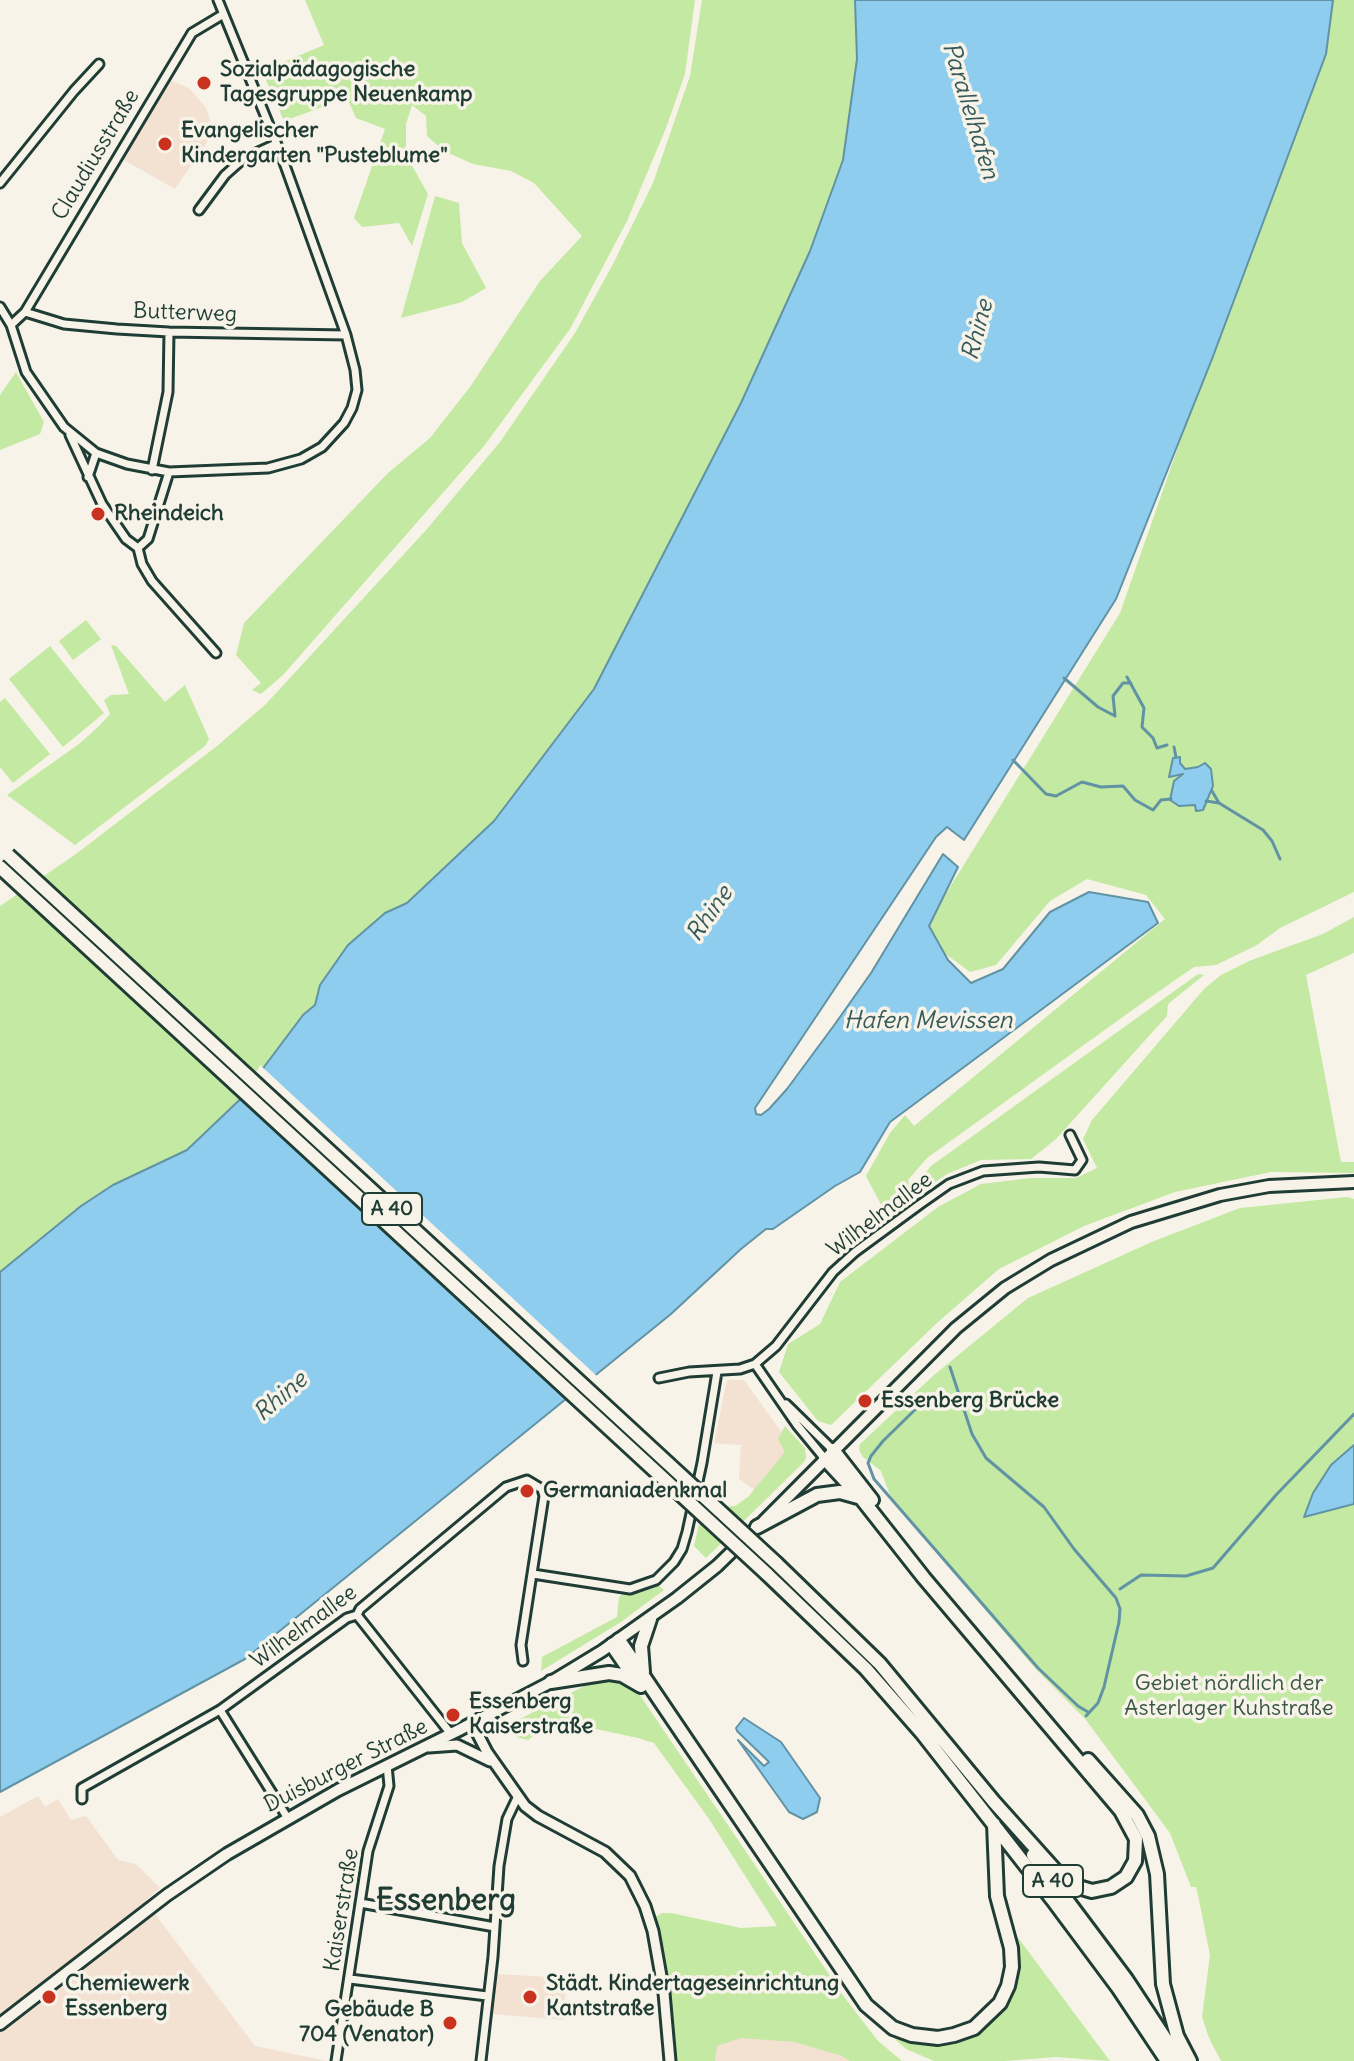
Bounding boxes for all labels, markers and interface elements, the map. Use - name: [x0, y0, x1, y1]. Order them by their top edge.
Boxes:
- water label: Parallelhafen: [936, 39, 1004, 183]
- place label: Sozialpädagogische Tagesgruppe Neuenkamp: [220, 57, 473, 108]
- marker: Sozialpädagogische Tagesgruppe Neuenkamp: [195, 74, 213, 92]
- street label: Claudiusstraße: [47, 85, 145, 225]
- place label: Evangelischer Kindergarten "Pusteblume": [181, 118, 448, 170]
- marker: Evangelischer Kindergarten "Pusteblume": [156, 135, 174, 153]
- water label: Rhine: [956, 297, 1000, 363]
- street label: Butterweg: [133, 298, 237, 328]
- place label: Rheindeich: [114, 501, 224, 527]
- marker: Rheindeich: [89, 505, 107, 523]
- water label: Rhine: [681, 881, 739, 947]
- water label: Hafen Mevissen: [844, 1007, 1012, 1035]
- street label: Wilhelmallee: [822, 1167, 938, 1263]
- road number: A 40: [362, 1193, 422, 1225]
- water label: Rhine: [248, 1366, 314, 1428]
- place label: Essenberg Brücke: [881, 1388, 1059, 1414]
- marker: Essenberg Brücke: [856, 1392, 874, 1410]
- place label: Germaniadenkmal: [543, 1478, 727, 1504]
- marker: Germaniadenkmal: [518, 1482, 536, 1500]
- street label: Wilhelmallee: [246, 1580, 362, 1674]
- park label: Gebiet nördlich der Asterlager Kuhstraße: [1124, 1671, 1334, 1722]
- place label: Essenberg Kaiserstraße: [469, 1689, 593, 1740]
- marker: Essenberg Kaiserstraße: [444, 1706, 462, 1724]
- street label: Duisburger Straße: [260, 1713, 432, 1819]
- street label: Kaiserstraße: [319, 1847, 365, 1973]
- road number: A 40: [1023, 1865, 1083, 1897]
- district label: Essenberg: [376, 1883, 516, 1919]
- place label: Chemiewerk Essenberg: [65, 1971, 189, 2022]
- place label: Städt. Kindertageseinrichtung Kantstraße: [546, 1971, 839, 2022]
- marker: Chemiewerk Essenberg: [40, 1988, 58, 2006]
- marker: Städt. Kindertageseinrichtung Kantstraße: [521, 1988, 539, 2006]
- place label: Gebäude B 704 (Venator): [299, 1997, 434, 2048]
- marker: Gebäude B 704 (Venator): [441, 2014, 459, 2032]

